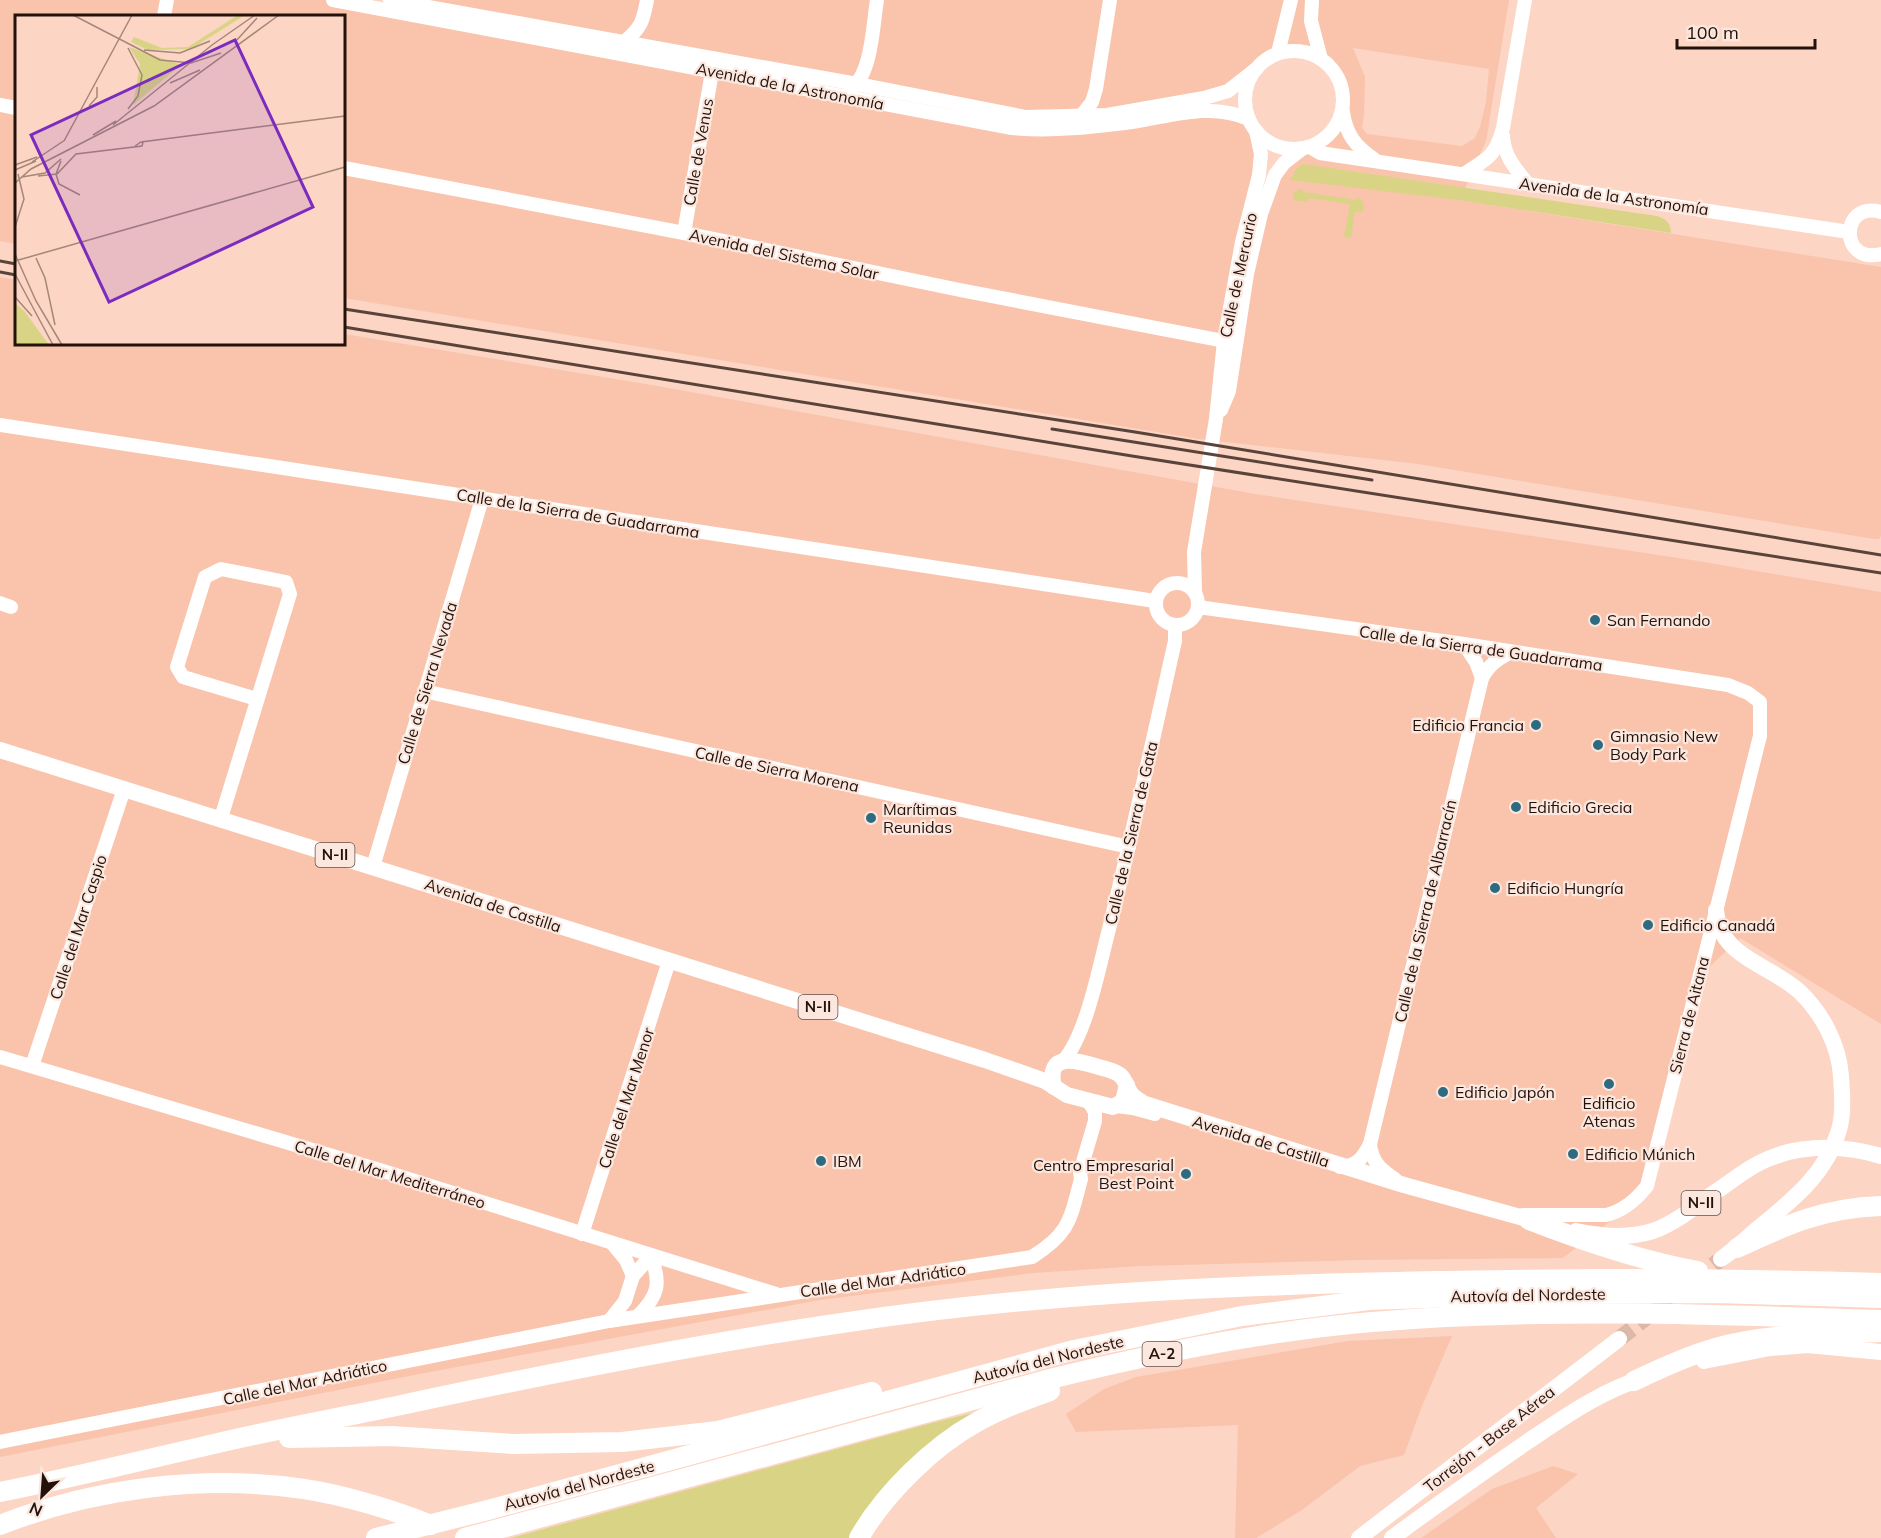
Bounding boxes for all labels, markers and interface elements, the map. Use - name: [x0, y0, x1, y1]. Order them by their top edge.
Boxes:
- scale bar: [1677, 12, 1815, 50]
- inset map: [15, 15, 345, 345]
- text: 100 m: [1686, 21, 1739, 44]
- street label: Avenida de la Astronomía: [694, 58, 886, 114]
- street label: Calle de Venus: [679, 97, 717, 207]
- street label: Avenida de la Astronomía: [1518, 173, 1710, 219]
- street label: Calle de Mercurio: [1215, 211, 1261, 339]
- street label: Avenida del Sistema Solar: [687, 224, 881, 284]
- street label: Calle de la Sierra de Guadarrama: [455, 484, 701, 542]
- street label: Calle de Sierra Nevada: [393, 599, 461, 767]
- place label: San Fernando: [1607, 610, 1710, 630]
- marker: San Fernando: [1588, 613, 1602, 627]
- street label: Calle de la Sierra de Guadarrama: [1358, 621, 1604, 675]
- place label: Edificio Francia: [1412, 715, 1524, 735]
- marker: Edificio Francia: [1529, 718, 1543, 732]
- place label: Gimnasio New Body Park: [1610, 726, 1718, 764]
- marker: Gimnasio New Body Park: [1591, 738, 1605, 752]
- street label: Calle de la Sierra de Gata: [1100, 739, 1162, 927]
- street label: Calle de Sierra Morena: [693, 742, 861, 796]
- place label: Edificio Grecia: [1528, 797, 1632, 817]
- street label: Calle de la Sierra de Albarracín: [1390, 798, 1460, 1024]
- place label: Marítimas Reunidas: [883, 799, 957, 837]
- marker: Edificio Grecia: [1509, 800, 1523, 814]
- marker: Marítimas Reunidas: [864, 811, 878, 825]
- road number: N-II: [316, 843, 354, 867]
- street label: Calle del Mar Caspio: [45, 852, 111, 1002]
- street label: Avenida de Castilla: [422, 874, 564, 936]
- place label: Edificio Hungría: [1507, 878, 1624, 898]
- marker: Edificio Hungría: [1488, 881, 1502, 895]
- place label: Edificio Canadá: [1660, 915, 1775, 935]
- marker: Edificio Canadá: [1641, 918, 1655, 932]
- street label: Sierra de Aitana: [1665, 954, 1713, 1076]
- road number: N-II: [798, 995, 838, 1019]
- street label: Calle del Mar Menor: [594, 1025, 658, 1171]
- marker: Edificio Atenas: [1602, 1077, 1616, 1091]
- place label: Edificio Japón: [1455, 1082, 1555, 1102]
- marker: Edificio Japón: [1436, 1085, 1450, 1099]
- place label: Edificio Atenas: [1583, 1093, 1635, 1131]
- street label: Avenida de Castilla: [1190, 1111, 1332, 1171]
- street label: Calle del Mar Mediterráneo: [292, 1135, 488, 1213]
- place label: Edificio Múnich: [1585, 1144, 1695, 1164]
- marker: Edificio Múnich: [1566, 1147, 1580, 1161]
- place label: IBM: [833, 1151, 862, 1171]
- marker: IBM: [814, 1154, 828, 1168]
- place label: Centro Empresarial Best Point: [1033, 1155, 1174, 1193]
- marker: Centro Empresarial Best Point: [1179, 1167, 1193, 1181]
- road number: N-II: [1682, 1191, 1720, 1215]
- street label: Calle del Mar Adriático: [799, 1258, 967, 1302]
- street label: Autovía del Nordeste: [1450, 1284, 1606, 1306]
- street label: Autovía del Nordeste: [970, 1331, 1126, 1387]
- road number: A-2: [1142, 1342, 1182, 1366]
- street label: Calle del Mar Adriático: [221, 1355, 389, 1409]
- street label: Torrejón - Base Aérea: [1419, 1382, 1559, 1496]
- street label: Autovía del Nordeste: [502, 1455, 656, 1515]
- north arrow: [12, 1466, 72, 1526]
- text: N: [26, 1498, 45, 1521]

